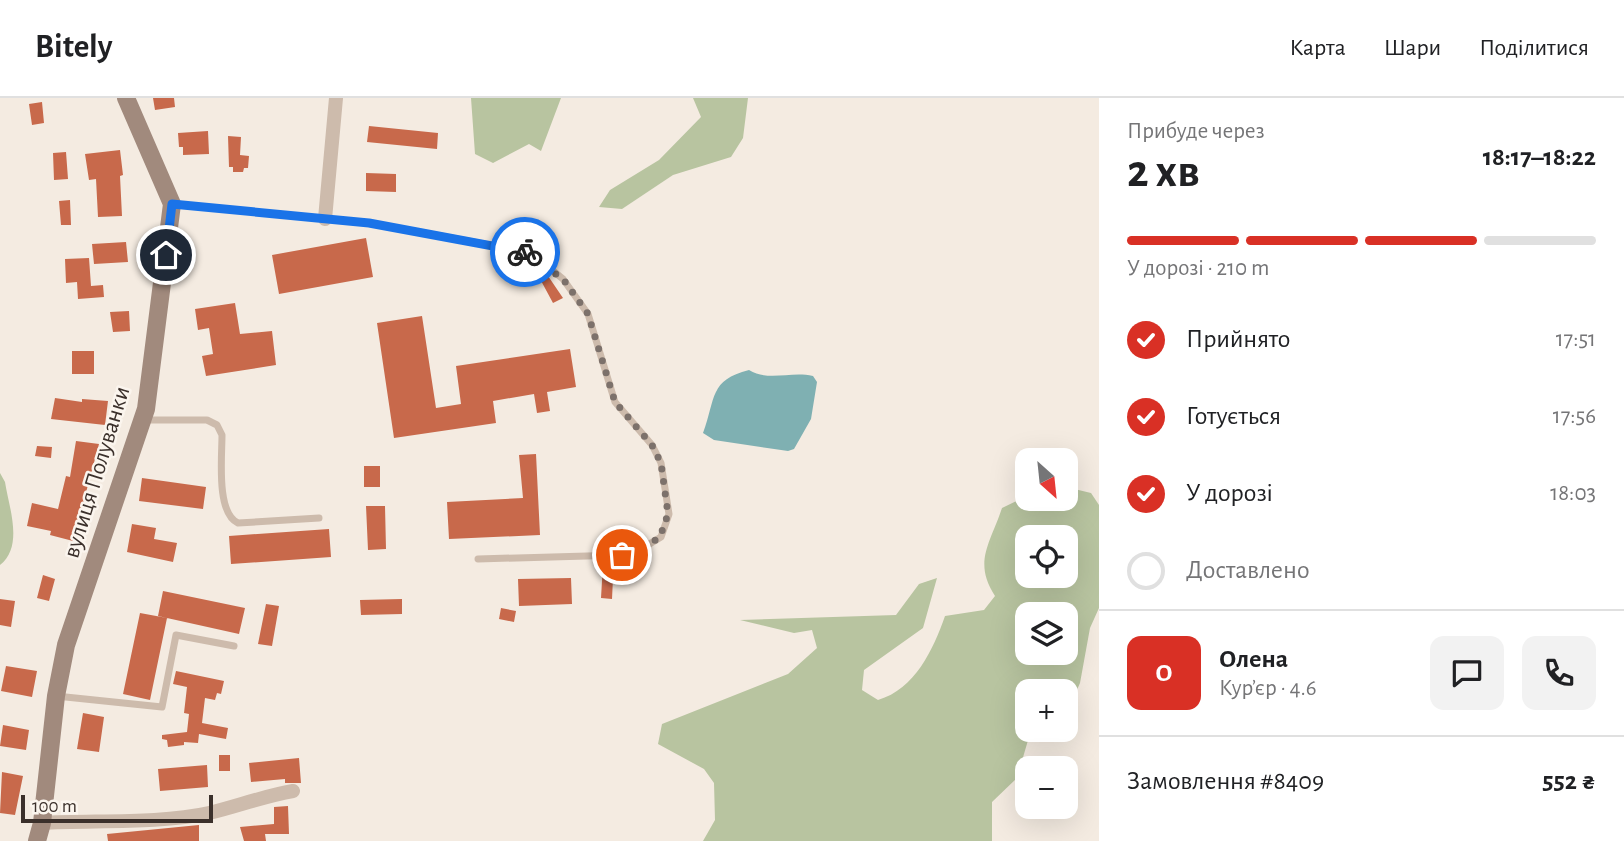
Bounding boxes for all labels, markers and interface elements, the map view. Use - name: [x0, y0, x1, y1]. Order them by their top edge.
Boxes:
- text: Bitely: [35, 31, 113, 64]
- text: Карта: [1289, 36, 1346, 60]
- text: Шари: [1384, 36, 1441, 60]
- text: Поділитися: [1479, 36, 1589, 60]
- text: Прибуде через: [1127, 120, 1265, 143]
- text: 18:17–18:22: [1483, 144, 1596, 170]
- text: 2 хв: [1127, 149, 1200, 195]
- courier: [490, 217, 560, 287]
- pin: [136, 225, 196, 285]
- icon: bike: [506, 233, 544, 271]
- icon: home: [147, 236, 185, 274]
- text: У дорозі · 210 m: [1127, 257, 1269, 280]
- icon: check: [1127, 321, 1165, 359]
- text: Прийнято: [1186, 326, 1290, 352]
- text: 17:51: [1556, 328, 1596, 351]
- street label: вулиця Полуванки: [59, 384, 134, 561]
- icon: check: [1127, 398, 1165, 436]
- text: Готується: [1186, 403, 1281, 429]
- text: 17:56: [1553, 405, 1596, 428]
- north arrow: [1015, 448, 1078, 511]
- map controls: [1015, 448, 1078, 819]
- icon: check: [1127, 475, 1165, 513]
- text: У дорозі: [1186, 480, 1273, 506]
- text: 18:03: [1550, 482, 1596, 505]
- pin: [592, 525, 652, 585]
- button: locate: [1015, 525, 1078, 588]
- icon: bag: [603, 536, 641, 574]
- text: Доставлено: [1186, 557, 1310, 583]
- button: layers: [1015, 602, 1078, 665]
- button: chat: [1430, 636, 1504, 710]
- button: phone: [1522, 636, 1596, 710]
- text: Олена: [1219, 646, 1288, 672]
- text: О: [1155, 660, 1173, 686]
- text: Кур’єр · 4.6: [1219, 677, 1317, 700]
- button: +: [1015, 679, 1078, 742]
- button: −: [1015, 756, 1078, 819]
- text: Замовлення #8409: [1127, 768, 1324, 794]
- text: 552 ₴: [1542, 768, 1596, 794]
- scale bar: [21, 792, 214, 824]
- text: 100 m: [32, 797, 77, 816]

